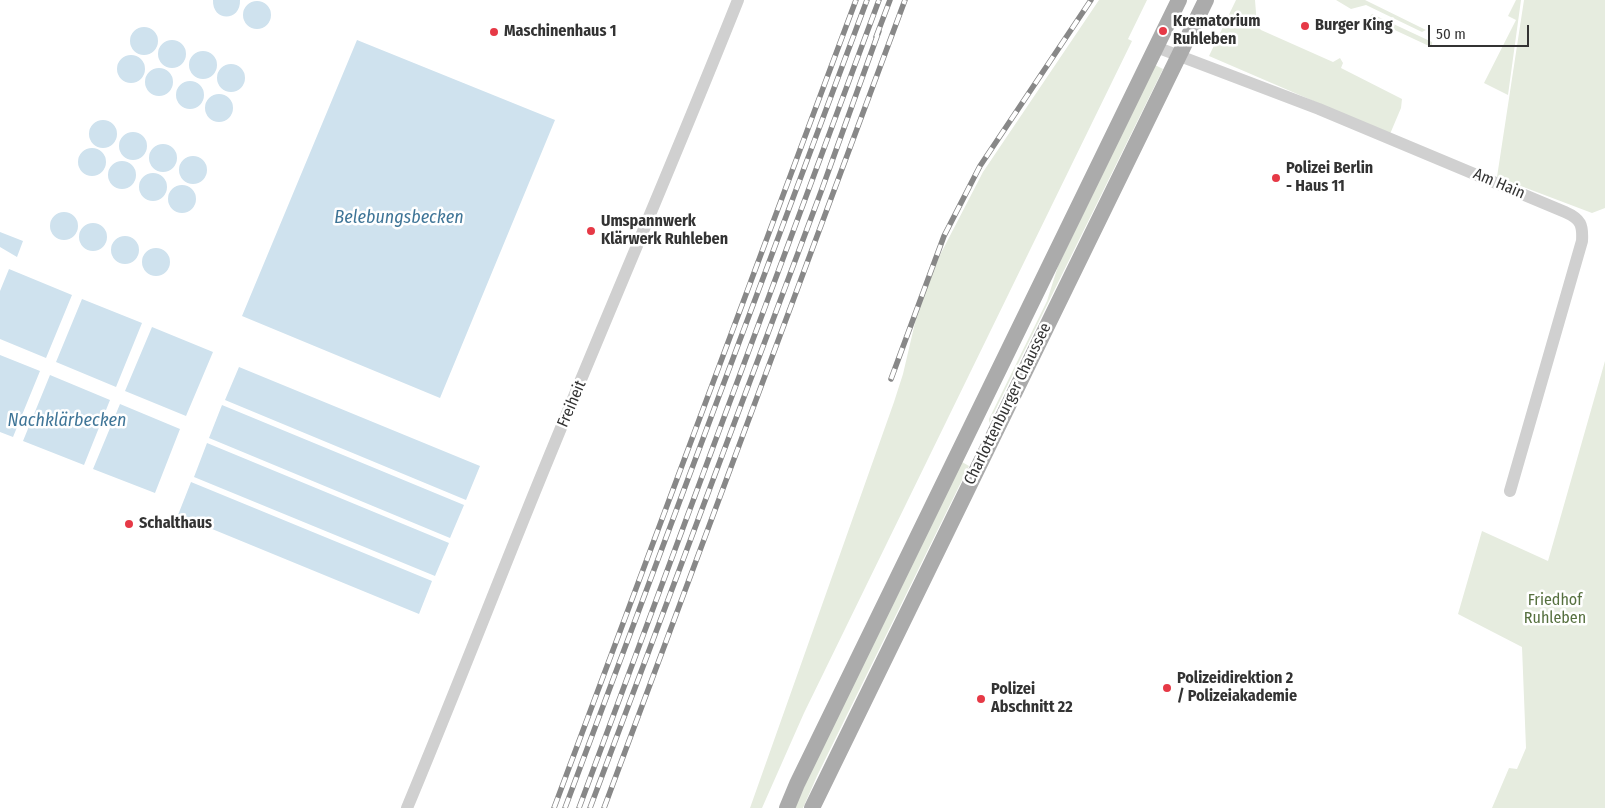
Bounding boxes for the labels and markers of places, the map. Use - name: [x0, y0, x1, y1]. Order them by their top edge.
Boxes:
- place label: Krematorium Ruhleben: [1173, 12, 1260, 50]
- place label: Burger King: [1315, 16, 1393, 36]
- marker: Burger King: [1299, 20, 1311, 32]
- place label: Maschinenhaus 1: [504, 22, 617, 42]
- marker: Krematorium Ruhleben: [1157, 25, 1169, 37]
- marker: Maschinenhaus 1: [488, 26, 500, 38]
- place label: Polizei Berlin - Haus 11: [1286, 159, 1373, 197]
- marker: Polizei Berlin - Haus 11: [1270, 172, 1282, 184]
- place label: Umspannwerk Klärwerk Ruhleben: [601, 212, 728, 250]
- marker: Umspannwerk Klärwerk Ruhleben: [585, 225, 597, 237]
- place label: Schalthaus: [139, 514, 212, 534]
- marker: Schalthaus: [123, 518, 135, 530]
- place label: Polizeidirektion 2 / Polizeiakademie: [1177, 669, 1297, 707]
- place label: Polizei Abschnitt 22: [991, 680, 1073, 718]
- marker: Polizeidirektion 2 / Polizeiakademie: [1161, 682, 1173, 694]
- marker: Polizei Abschnitt 22: [975, 693, 987, 705]

